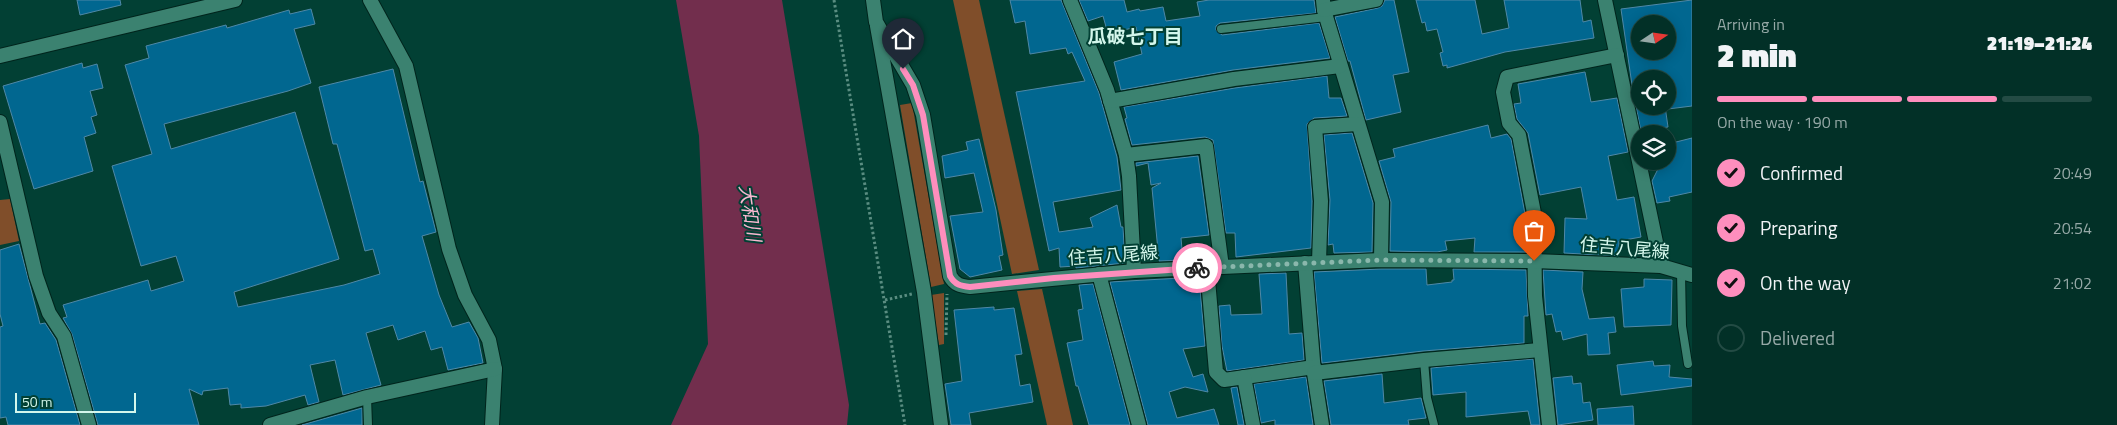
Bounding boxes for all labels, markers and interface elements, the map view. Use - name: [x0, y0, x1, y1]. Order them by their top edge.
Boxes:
- text: Arriving in: [1717, 12, 1785, 36]
- north arrow: [1631, 15, 1676, 60]
- map controls: [1631, 15, 1676, 170]
- pin: [882, 18, 924, 69]
- district label: 瓜破七丁目: [1087, 21, 1183, 50]
- icon: home: [889, 25, 917, 53]
- text: 21:19–21:24: [1987, 28, 2092, 57]
- text: 2 min: [1717, 31, 1797, 79]
- button: locate: [1631, 70, 1676, 115]
- text: On the way · 190 m: [1717, 110, 1848, 134]
- button: layers: [1631, 125, 1676, 170]
- text: Confirmed: [1760, 158, 1843, 187]
- icon: check: [1717, 159, 1745, 187]
- text: 20:49: [2053, 161, 2092, 185]
- water label: 大和川: [733, 183, 770, 245]
- pin: [1513, 210, 1555, 261]
- text: Preparing: [1760, 213, 1837, 242]
- icon: check: [1717, 214, 1745, 242]
- text: 20:54: [2053, 216, 2092, 240]
- icon: bag: [1520, 217, 1548, 245]
- street label: 住吉八尾線: [1579, 231, 1671, 265]
- street label: 住吉八尾線: [1067, 238, 1159, 272]
- courier: [1172, 243, 1222, 293]
- icon: bike: [1183, 254, 1211, 282]
- text: On the way: [1760, 268, 1851, 297]
- icon: check: [1717, 269, 1745, 297]
- text: 21:02: [2053, 271, 2092, 295]
- text: Delivered: [1760, 323, 1835, 352]
- scale bar: [15, 390, 136, 413]
- text: 50 m: [22, 391, 52, 412]

